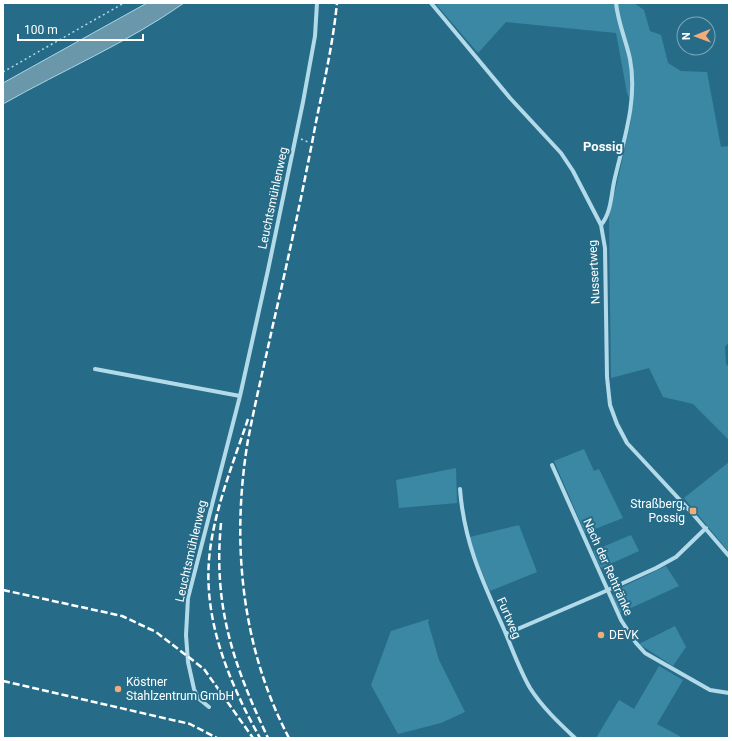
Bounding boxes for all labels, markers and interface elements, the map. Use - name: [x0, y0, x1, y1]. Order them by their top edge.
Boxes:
- scale bar: [18, 16, 143, 42]
- north arrow: [676, 16, 716, 56]
- text: 100 m: [24, 23, 58, 37]
- text: N: [680, 32, 693, 40]
- district label: Possig: [583, 139, 623, 154]
- street label: Leuchtsmühlenweg: [255, 146, 291, 250]
- street label: Nussertweg: [585, 240, 603, 304]
- place label: Straßberg, Possig: [630, 497, 685, 525]
- street label: Leuchtsmühlenweg: [172, 499, 210, 603]
- marker: Straßberg, Possig: [688, 506, 698, 516]
- street label: Nach der Rehtränke: [580, 516, 636, 618]
- street label: Furtweg: [494, 595, 524, 641]
- place label: DEVK: [609, 628, 639, 642]
- marker: DEVK: [596, 630, 606, 640]
- place label: Köstner Stahlzentrum GmbH: [126, 675, 234, 703]
- marker: Köstner Stahlzentrum GmbH: [113, 684, 123, 694]

